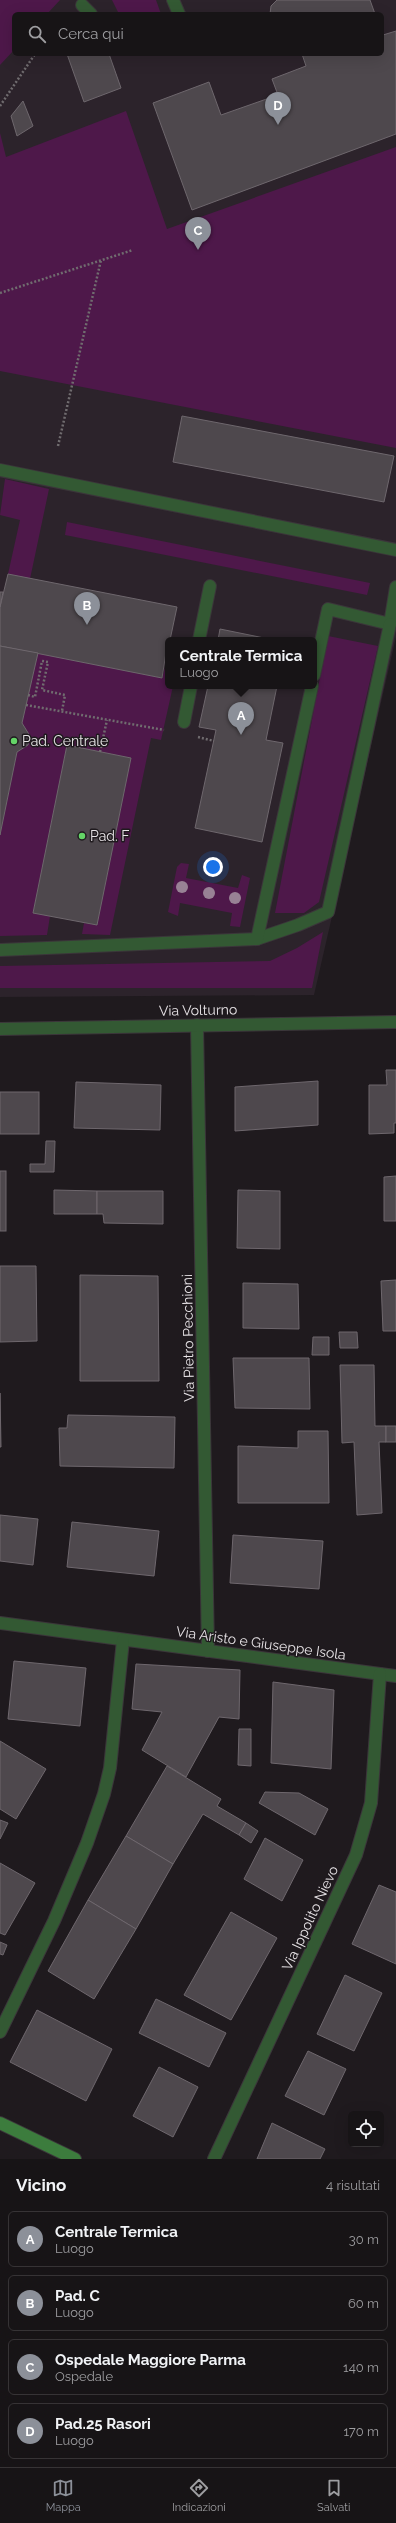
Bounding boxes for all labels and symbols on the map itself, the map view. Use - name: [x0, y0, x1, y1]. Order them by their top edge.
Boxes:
- pin: D: [265, 92, 291, 125]
- pin: C: [185, 217, 211, 250]
- pin: B: [74, 592, 100, 625]
- pin: A: [228, 702, 254, 735]
- place label: Pad. Centrale: [22, 733, 108, 749]
- marker: Pad. Centrale: [9, 736, 19, 746]
- place label: Pad. F: [90, 828, 129, 844]
- marker: Pad. F: [77, 831, 87, 841]
- your location: [203, 857, 223, 877]
- street label: Via Volturno: [159, 1001, 237, 1019]
- street label: Via Pietro Pecchioni: [179, 1274, 197, 1402]
- street label: Via Aristo e Giuseppe Isola: [175, 1623, 347, 1663]
- street label: Via Ippolito Nievo: [279, 1863, 341, 1973]

